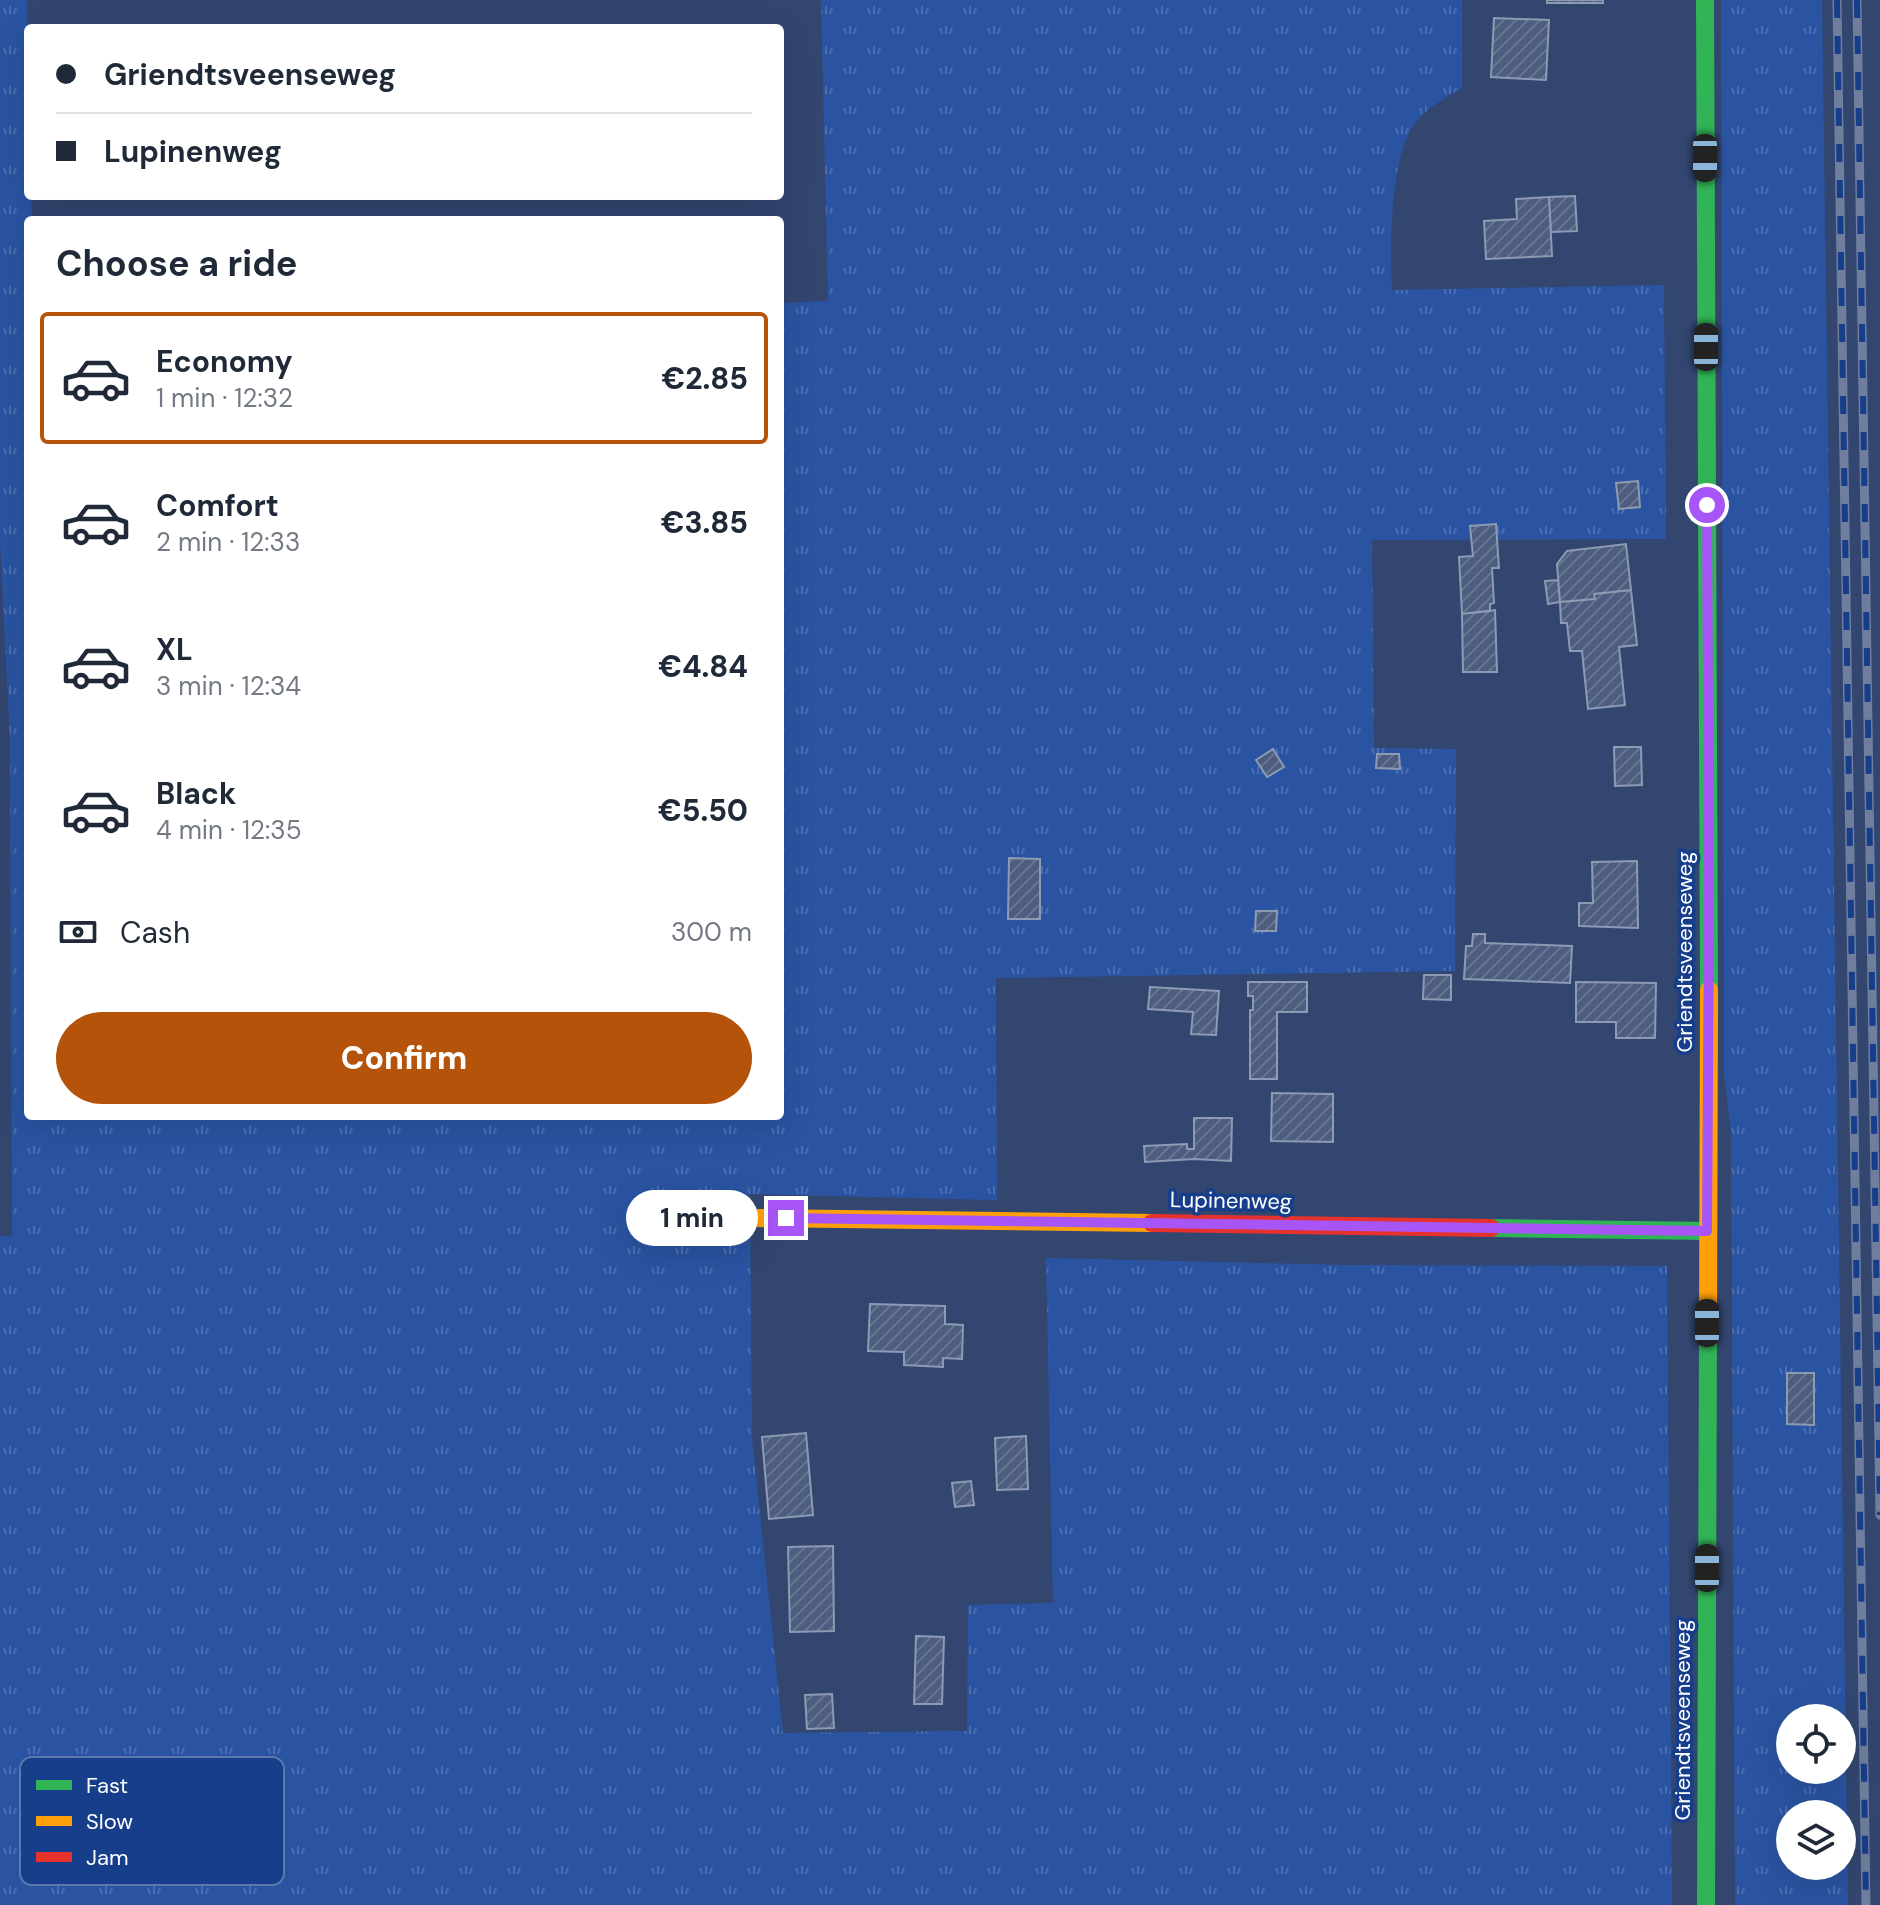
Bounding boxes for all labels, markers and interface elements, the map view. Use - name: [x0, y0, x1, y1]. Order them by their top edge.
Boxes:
- text: Griendtsveenseweg: [104, 55, 396, 94]
- text: Lupinenweg: [104, 132, 282, 171]
- car: [1693, 134, 1717, 182]
- text: Choose a ride: [56, 240, 297, 287]
- car: [1694, 323, 1718, 371]
- icon: car: [60, 342, 132, 414]
- text: Economy: [156, 342, 293, 381]
- text: €2.85: [661, 359, 748, 398]
- text: 1 min · 12:32: [156, 381, 293, 415]
- icon: car: [60, 486, 132, 558]
- text: Comfort: [156, 486, 279, 525]
- route start: [1689, 487, 1725, 523]
- text: €3.85: [661, 503, 748, 542]
- text: 2 min · 12:33: [156, 525, 300, 559]
- icon: car: [60, 630, 132, 702]
- text: XL: [156, 630, 193, 669]
- text: €4.84: [658, 647, 748, 686]
- text: 3 min · 12:34: [156, 669, 301, 703]
- icon: car: [60, 774, 132, 846]
- text: Black: [156, 774, 236, 813]
- text: €5.50: [658, 791, 748, 830]
- text: 4 min · 12:35: [156, 813, 302, 847]
- street label: Griendtsveenseweg: [1670, 852, 1699, 1052]
- icon: cash: [56, 910, 100, 954]
- text: Cash: [120, 913, 190, 952]
- text: 300 m: [671, 915, 752, 949]
- button: Confirm: [56, 1012, 752, 1104]
- street label: Lupinenweg: [1170, 1185, 1292, 1216]
- callout: 1 min: [626, 1190, 758, 1246]
- route end: [768, 1200, 804, 1236]
- text: 1 min: [660, 1201, 724, 1235]
- car: [1695, 1299, 1719, 1347]
- car: [1695, 1544, 1719, 1592]
- street label: Griendtsveenseweg: [1668, 1620, 1697, 1820]
- map controls: [1776, 1704, 1856, 1880]
- button: locate: [1776, 1704, 1856, 1784]
- legend: [20, 1757, 284, 1885]
- text: Fast: [86, 1771, 128, 1800]
- button: layers: [1776, 1800, 1856, 1880]
- text: Slow: [86, 1807, 133, 1836]
- text: Jam: [86, 1843, 129, 1872]

